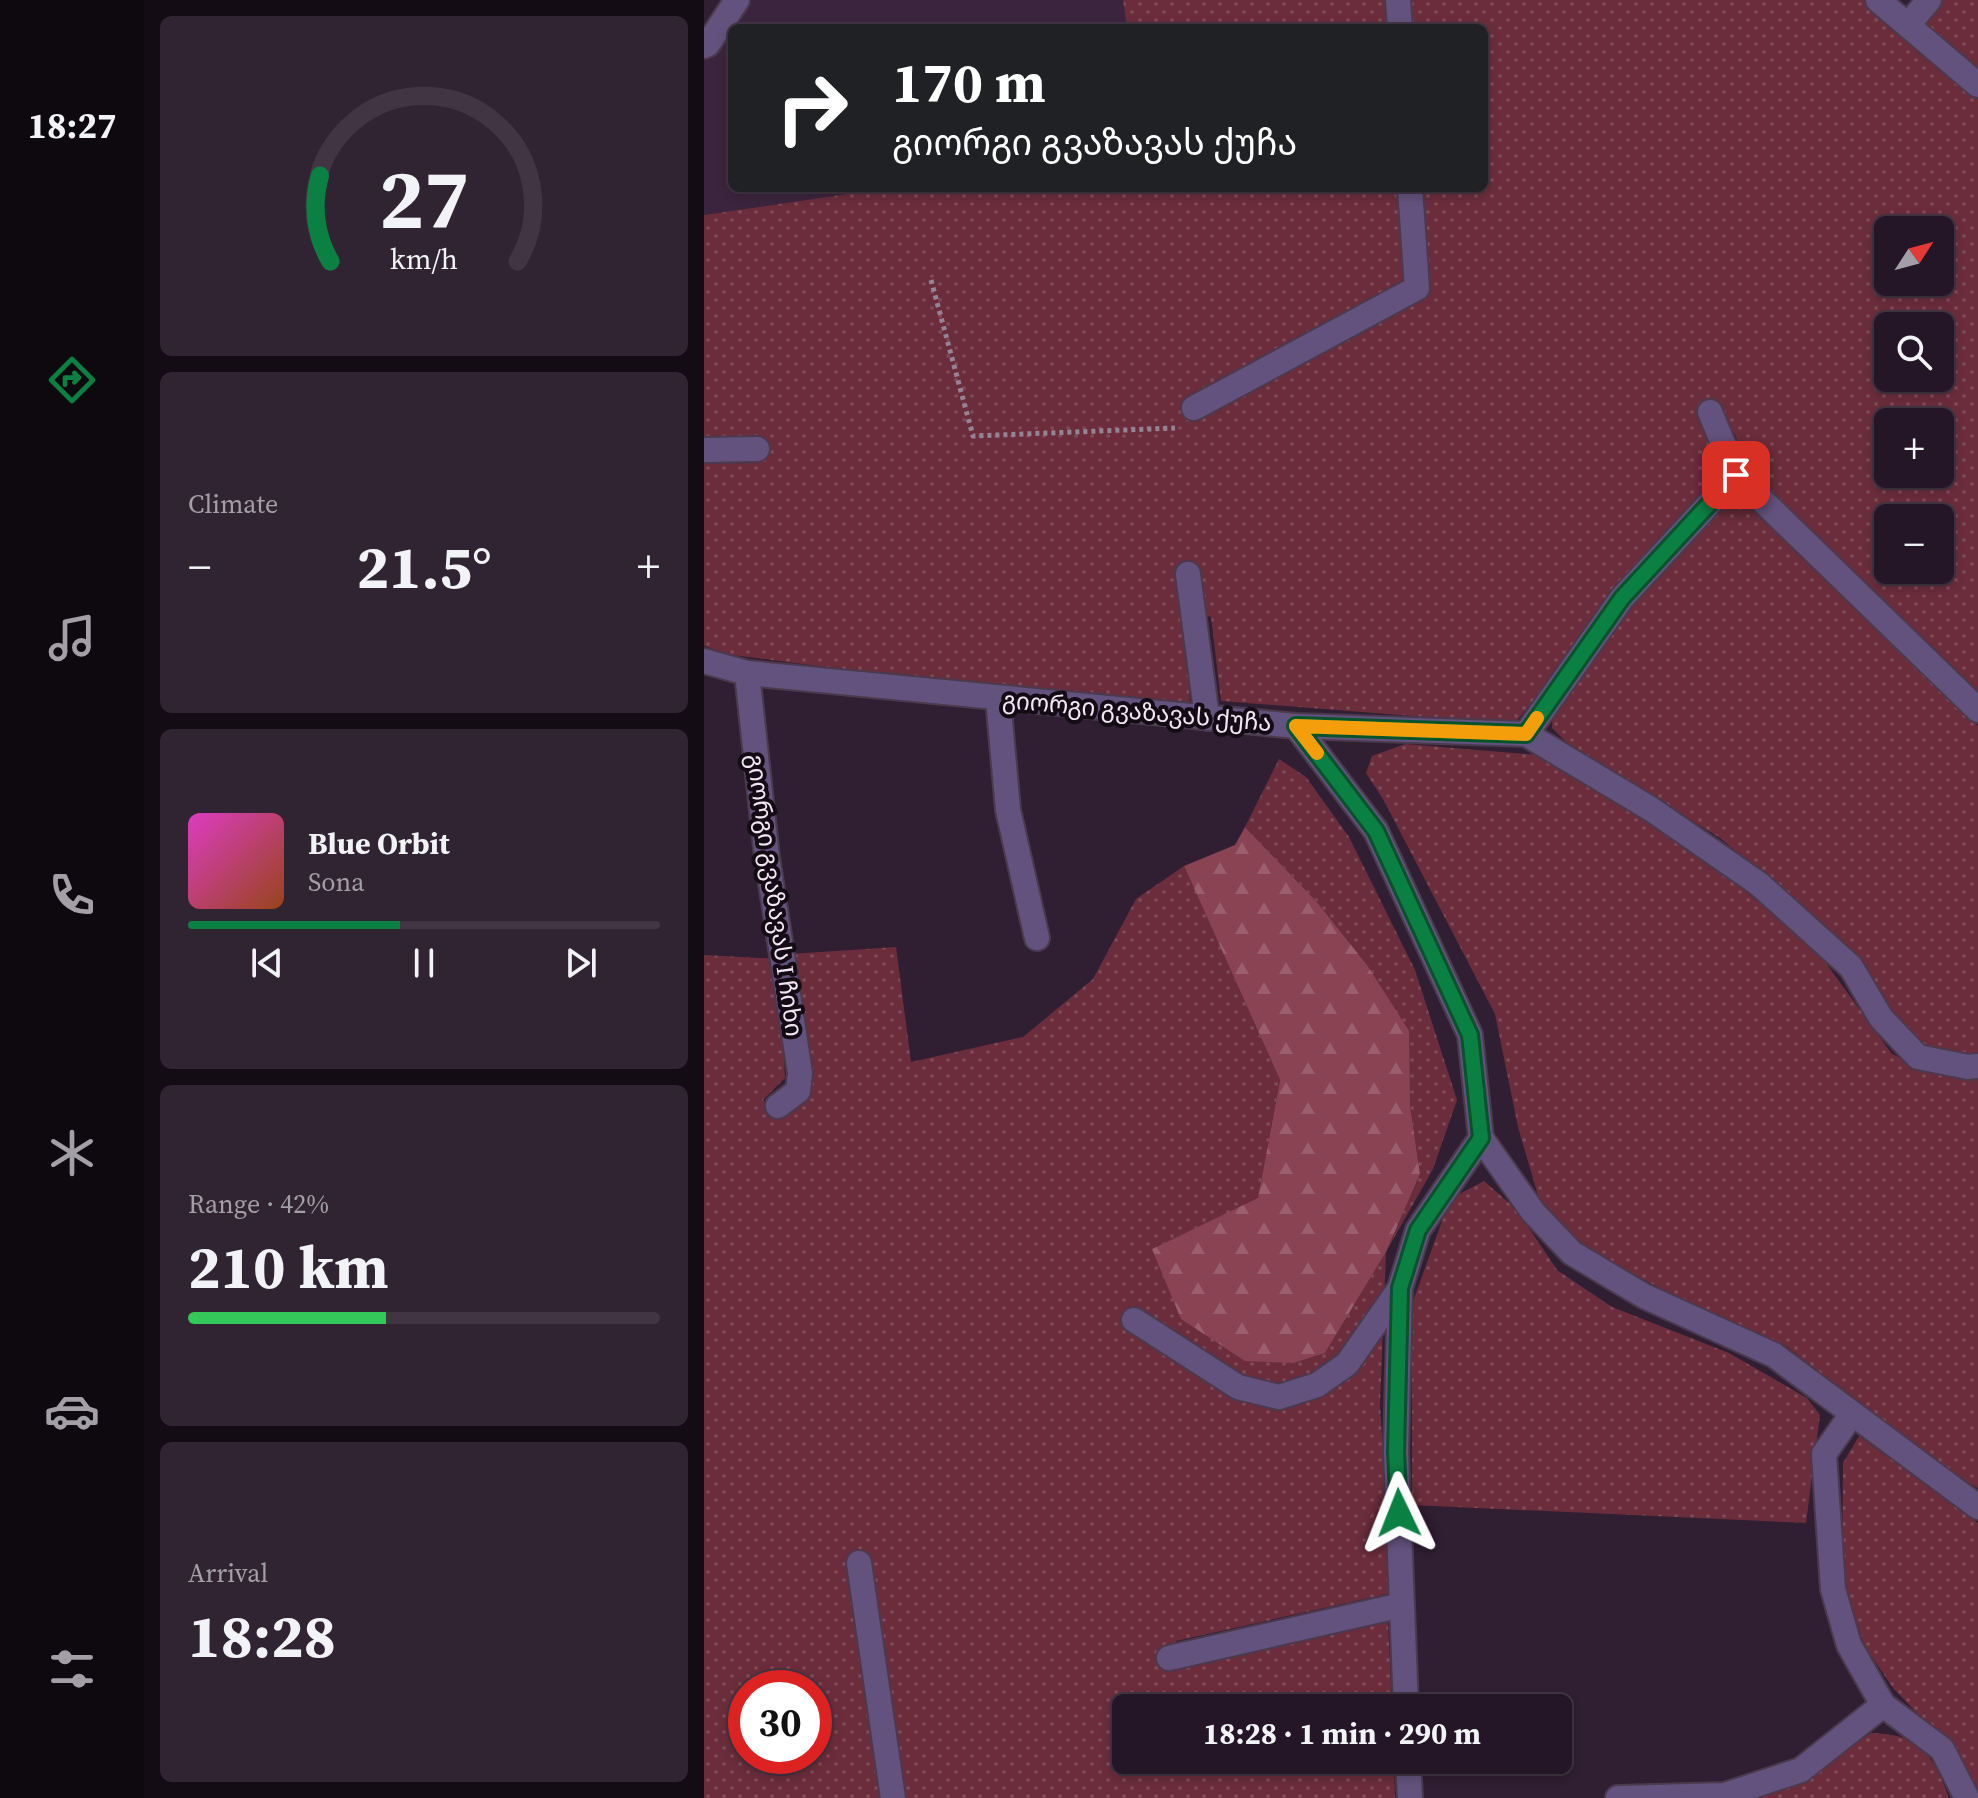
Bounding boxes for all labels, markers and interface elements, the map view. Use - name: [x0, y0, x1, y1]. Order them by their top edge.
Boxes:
- text: 170 m: [892, 44, 1046, 121]
- icon: right: [760, 56, 864, 160]
- text: 18:27: [28, 101, 116, 150]
- text: გიორგი გვაზავას ქუჩა: [892, 118, 1297, 167]
- text: 27: [379, 142, 469, 256]
- north arrow: [1874, 216, 1954, 296]
- map controls: [1874, 216, 1954, 584]
- text: km/h: [390, 239, 458, 279]
- button: search: [1874, 312, 1954, 392]
- icon: directions: [44, 352, 100, 408]
- button: +: [1874, 408, 1954, 488]
- pin: [1702, 441, 1770, 509]
- icon: arrive: [1714, 453, 1758, 497]
- text: Climate: [188, 486, 278, 522]
- button: −: [1874, 504, 1954, 584]
- text: 21.5°: [356, 526, 492, 608]
- text: −: [188, 536, 211, 597]
- text: +: [637, 536, 660, 597]
- icon: music: [44, 610, 100, 666]
- street label: გიორგი გვაზავას ქუჩა: [1001, 683, 1273, 739]
- street label: გიორგი გვაზავას I ჩიხი: [739, 752, 811, 1038]
- text: Blue Orbit: [308, 823, 450, 864]
- text: Sona: [308, 864, 365, 900]
- icon: phone: [44, 867, 100, 923]
- icon: previous: [245, 941, 289, 985]
- icon: pause: [402, 941, 446, 985]
- icon: next: [559, 941, 603, 985]
- icon: climate: [44, 1125, 100, 1181]
- text: Range · 42%: [188, 1186, 329, 1222]
- text: 210 km: [188, 1226, 389, 1308]
- icon: car: [44, 1383, 100, 1439]
- position arrow: [1357, 1471, 1441, 1555]
- text: Arrival: [188, 1555, 268, 1591]
- text: 18:28: [188, 1595, 336, 1677]
- icon: filters: [44, 1641, 100, 1697]
- speed limit sign: 30: [728, 1670, 832, 1774]
- text: 18:28 · 1 min · 290 m: [1203, 1713, 1481, 1754]

